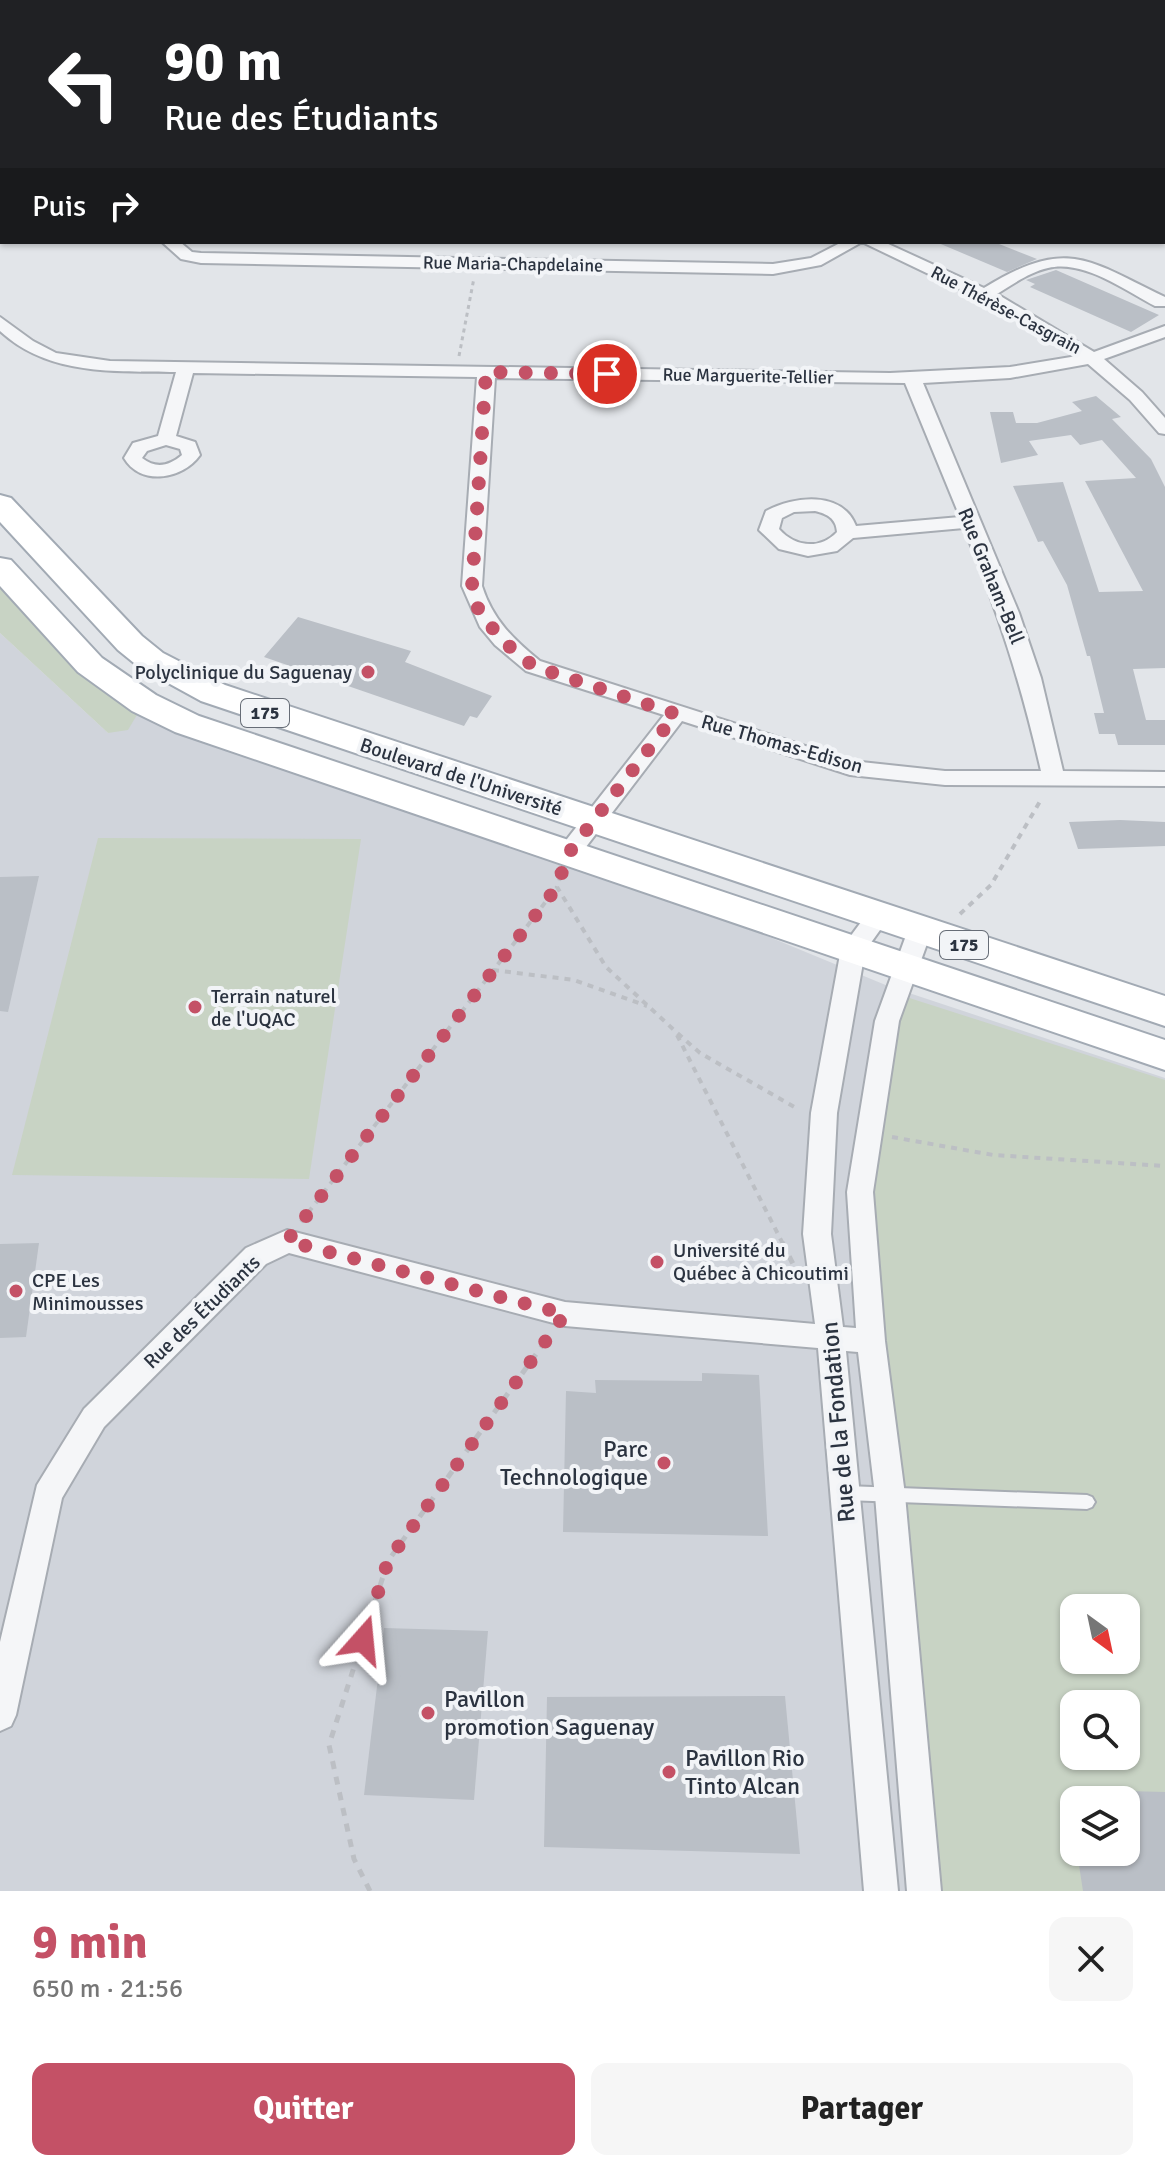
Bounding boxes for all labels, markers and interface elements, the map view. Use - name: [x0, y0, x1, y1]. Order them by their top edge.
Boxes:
- text: 90 m: [164, 27, 282, 96]
- icon: left: [32, 32, 136, 136]
- text: Rue des Étudiants: [164, 96, 438, 141]
- icon: right: [102, 184, 146, 228]
- text: Puis: [32, 188, 86, 225]
- street label: Rue Maria-Chapdelaine: [423, 251, 603, 277]
- street label: Rue Thérèse-Casgrain: [927, 261, 1085, 359]
- pin: [573, 340, 641, 408]
- icon: arrive: [585, 352, 629, 396]
- street label: Rue Marguerite-Tellier: [662, 364, 834, 388]
- street label: Rue Graham-Bell: [952, 504, 1030, 648]
- place label: Polyclinique du Saguenay: [135, 660, 353, 685]
- marker: Polyclinique du Saguenay: [359, 663, 377, 681]
- road number: 175: [241, 699, 289, 727]
- street label: Rue Thomas-Edison: [698, 709, 866, 779]
- street label: Boulevard de l'Université: [357, 732, 565, 822]
- road number: 175: [940, 931, 988, 959]
- place label: Terrain naturel de l'UQAC: [211, 984, 336, 1032]
- marker: Terrain naturel de l'UQAC: [186, 998, 204, 1016]
- place label: Université du Québec à Chicoutimi: [673, 1238, 849, 1286]
- street label: Rue des Étudiants: [138, 1250, 266, 1374]
- marker: Université du Québec à Chicoutimi: [648, 1253, 666, 1271]
- place label: CPE Les Minimousses: [32, 1268, 144, 1316]
- marker: CPE Les Minimousses: [7, 1282, 25, 1300]
- street label: Rue de la Fondation: [814, 1320, 862, 1524]
- place label: Parc Technologique: [500, 1434, 648, 1492]
- marker: Parc Technologique: [655, 1454, 673, 1472]
- north arrow: [1060, 1594, 1140, 1674]
- map controls: [1060, 1594, 1140, 1866]
- position arrow: [321, 1598, 405, 1682]
- place label: Pavillon promotion Saguenay: [444, 1684, 654, 1742]
- button: search: [1060, 1690, 1140, 1770]
- marker: Pavillon promotion Saguenay: [419, 1704, 437, 1722]
- place label: Pavillon Rio Tinto Alcan: [685, 1743, 805, 1801]
- marker: Pavillon Rio Tinto Alcan: [660, 1763, 678, 1781]
- button: layers: [1060, 1786, 1140, 1866]
- text: 9 min: [32, 1913, 148, 1972]
- button: close: [1049, 1917, 1133, 2001]
- text: 650 m · 21:56: [32, 1973, 183, 2005]
- button: Quitter: [32, 2063, 575, 2155]
- button: Partager: [591, 2063, 1133, 2155]

